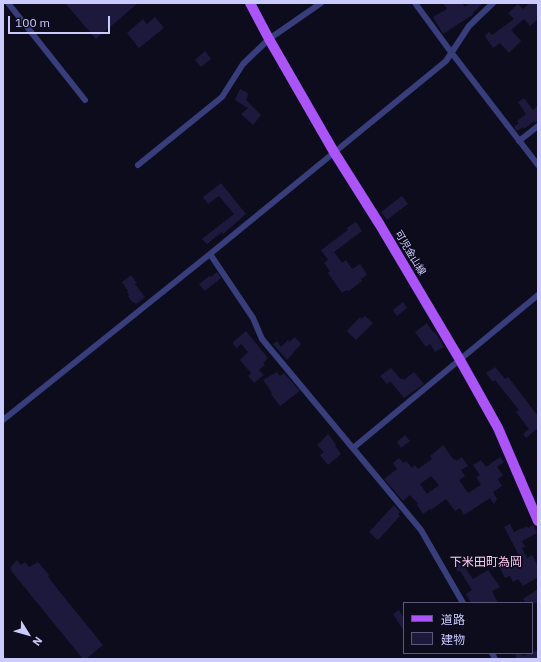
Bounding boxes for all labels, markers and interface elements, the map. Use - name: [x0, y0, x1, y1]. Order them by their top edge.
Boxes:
- scale bar: [10, 8, 112, 34]
- text: 100 m: [15, 15, 50, 30]
- street label: 可児金山線: [392, 228, 428, 278]
- district label: 下米田町為岡: [450, 556, 522, 570]
- legend: [403, 602, 533, 654]
- text: 道路: [441, 612, 465, 627]
- north arrow: [8, 614, 48, 654]
- text: 建物: [441, 632, 465, 647]
- text: N: [30, 634, 46, 649]

